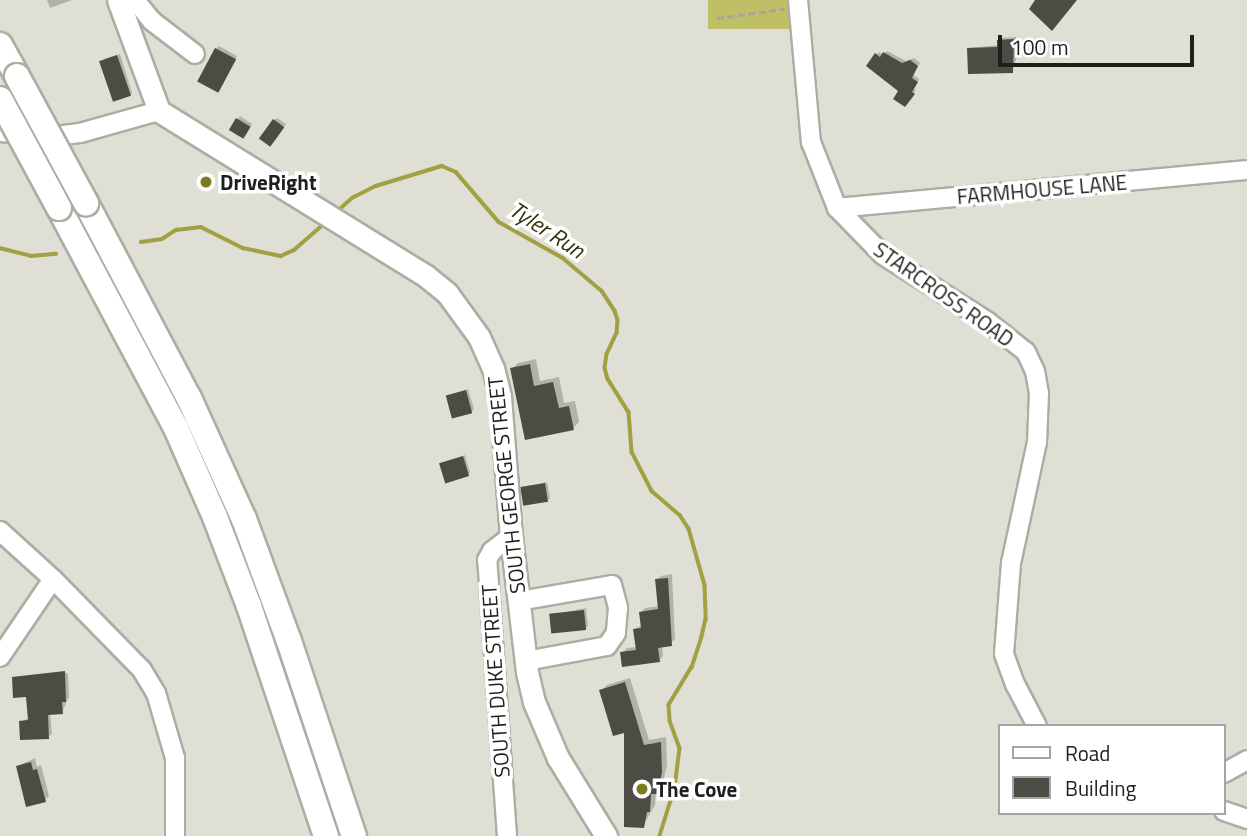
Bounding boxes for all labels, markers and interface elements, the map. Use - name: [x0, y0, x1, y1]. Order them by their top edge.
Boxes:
- scale bar: [1002, 21, 1198, 65]
- text: 100 m: [1011, 31, 1068, 63]
- place label: DriveRight: [220, 169, 317, 195]
- street label: FARMHOUSE LANE: [956, 169, 1128, 209]
- marker: DriveRight: [198, 174, 214, 190]
- water label: Tyler Run: [504, 196, 590, 264]
- street label: STARCROSS ROAD: [869, 236, 1019, 352]
- street label: SOUTH GEORGE STREET: [482, 375, 530, 595]
- street label: SOUTH DUKE STREET: [476, 584, 514, 778]
- legend: [998, 724, 1226, 815]
- text: Road: [1065, 737, 1110, 769]
- text: Building: [1065, 772, 1136, 804]
- place label: The Cove: [656, 776, 737, 802]
- marker: The Cove: [634, 781, 650, 797]

